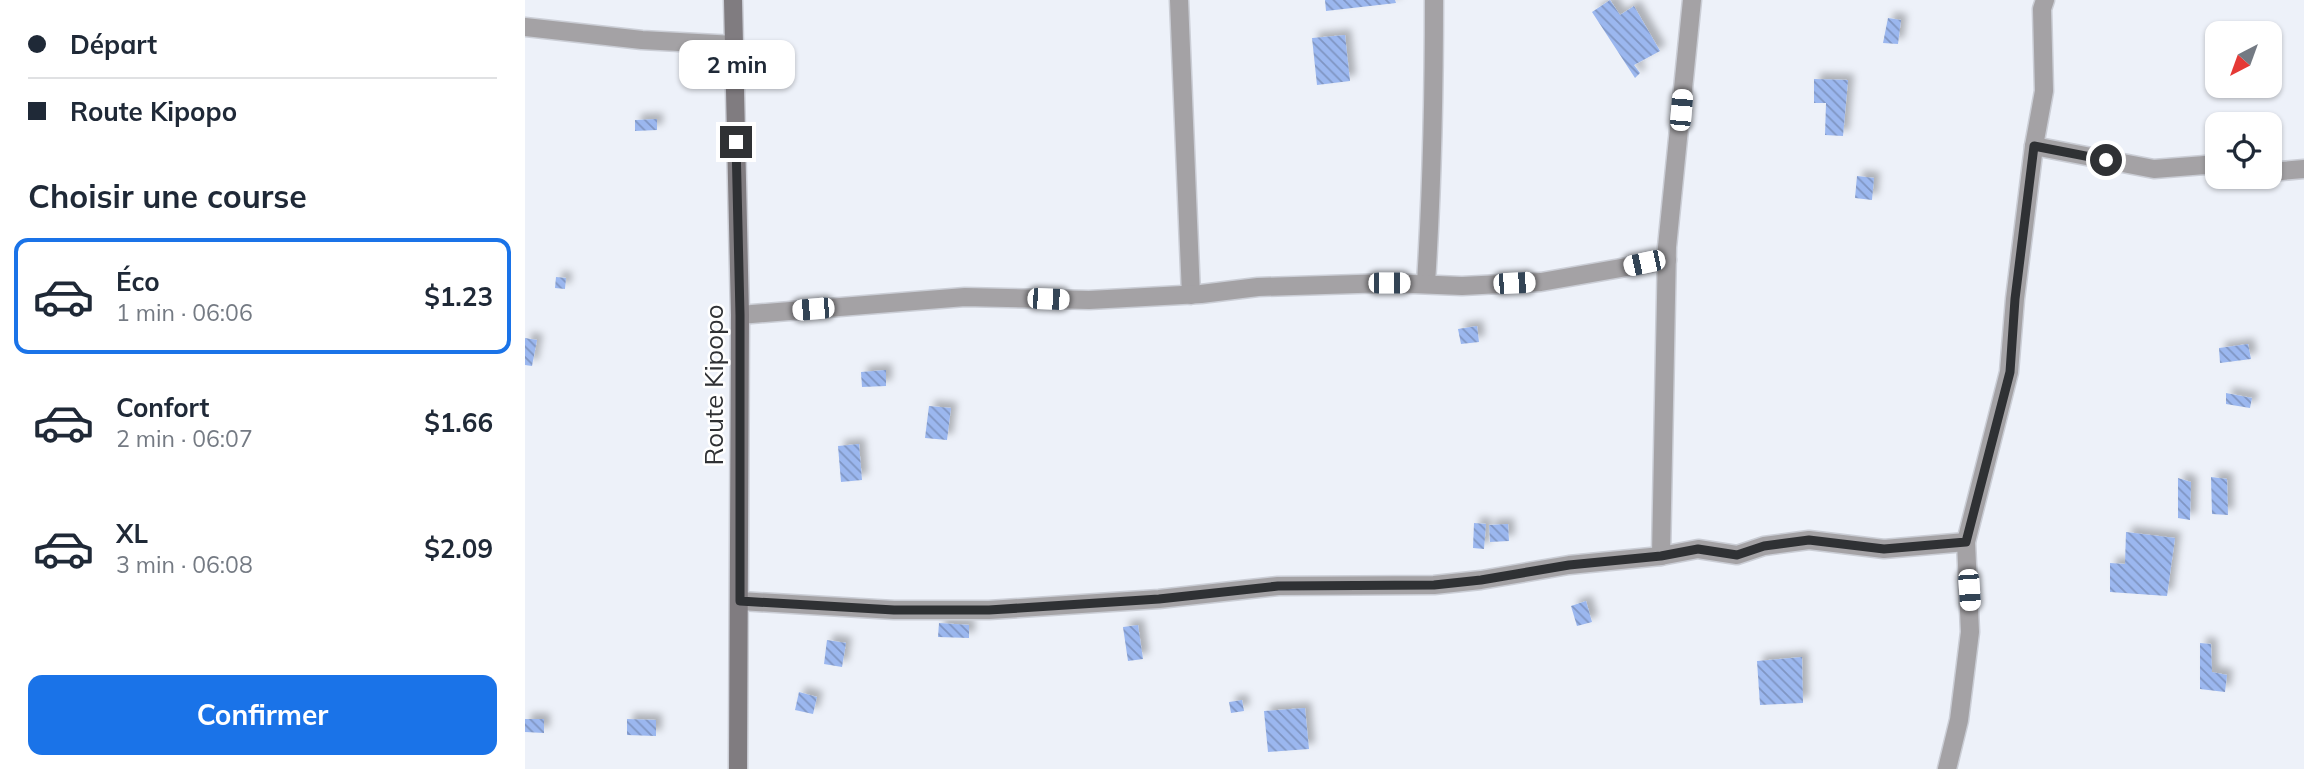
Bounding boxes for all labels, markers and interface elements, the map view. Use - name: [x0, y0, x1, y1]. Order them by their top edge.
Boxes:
- north arrow: [2205, 21, 2282, 98]
- map controls: [2205, 21, 2282, 189]
- text: Départ: [70, 28, 157, 61]
- callout: 2 min: [678, 40, 794, 90]
- text: 2 min: [707, 50, 767, 79]
- car: [1669, 88, 1694, 132]
- text: Route Kipopo: [70, 95, 237, 128]
- button: locate: [2205, 112, 2282, 189]
- route end: [720, 126, 752, 158]
- route start: [2090, 144, 2122, 176]
- text: Choisir une course: [28, 176, 307, 216]
- car: [1622, 248, 1667, 278]
- icon: car: [32, 265, 95, 328]
- text: Éco: [116, 265, 160, 298]
- car: [1493, 271, 1536, 295]
- car: [1369, 273, 1411, 294]
- text: $1.23: [424, 280, 493, 313]
- car: [1027, 288, 1070, 310]
- car: [792, 297, 835, 321]
- text: 1 min · 06:06: [116, 298, 253, 327]
- street label: Route Kipopo: [697, 304, 730, 466]
- icon: car: [32, 391, 95, 454]
- text: Confort: [116, 391, 209, 424]
- text: $1.66: [424, 406, 493, 439]
- text: 2 min · 06:07: [116, 424, 253, 453]
- icon: car: [32, 517, 95, 580]
- text: XL: [116, 517, 148, 550]
- text: $2.09: [424, 532, 493, 565]
- text: 3 min · 06:08: [116, 550, 253, 579]
- car: [1958, 568, 1981, 612]
- button: Confirmer: [28, 675, 497, 755]

